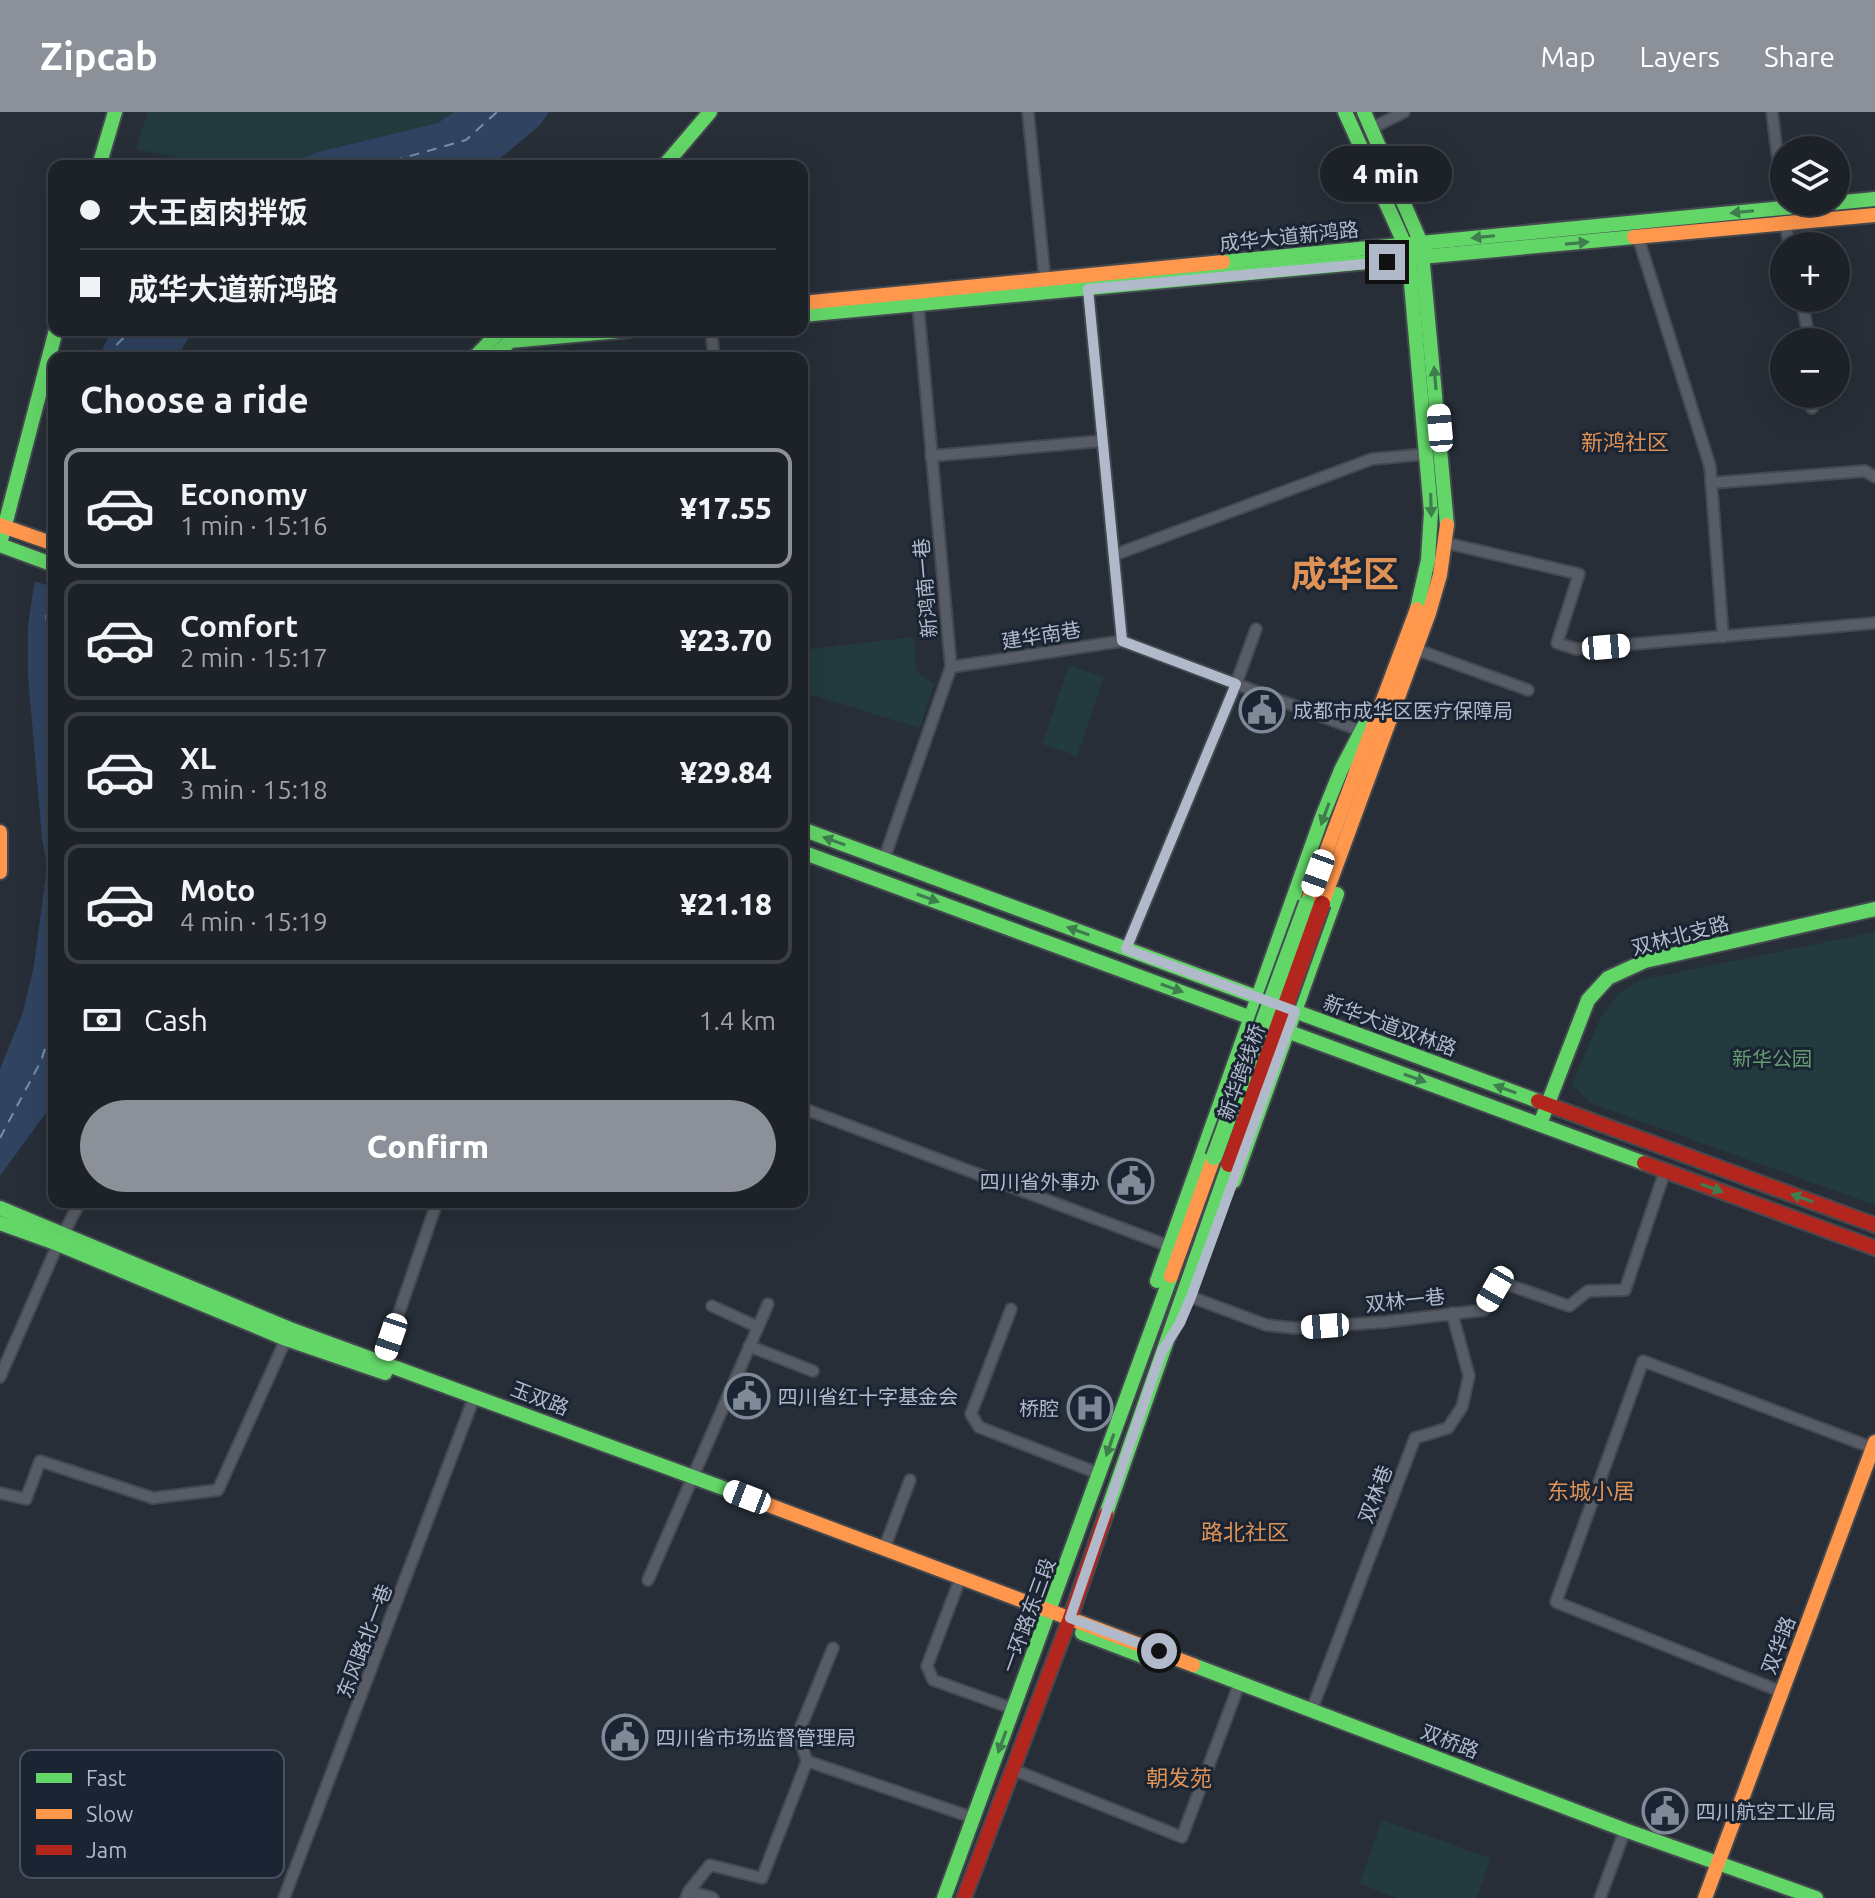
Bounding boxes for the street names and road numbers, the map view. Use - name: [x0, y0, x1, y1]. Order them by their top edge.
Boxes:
- street label: 成华大道新鸿路: [1218, 217, 1360, 255]
- street label: 新鸿南一巷: [909, 537, 941, 639]
- street label: 建华南巷: [1000, 617, 1082, 653]
- street label: 双林北支路: [1629, 911, 1731, 959]
- street label: 新华大道双林路: [1320, 990, 1460, 1060]
- street label: 新华跨线桥: [1213, 1021, 1269, 1123]
- street label: 双林一巷: [1364, 1284, 1446, 1316]
- street label: 玉双路: [508, 1377, 572, 1419]
- street label: 双林巷: [1354, 1462, 1396, 1526]
- street label: 一环路东三段: [997, 1555, 1059, 1675]
- street label: 东风路北一巷: [332, 1581, 396, 1701]
- street label: 双华路: [1757, 1613, 1799, 1677]
- street label: 双桥路: [1418, 1720, 1482, 1762]

